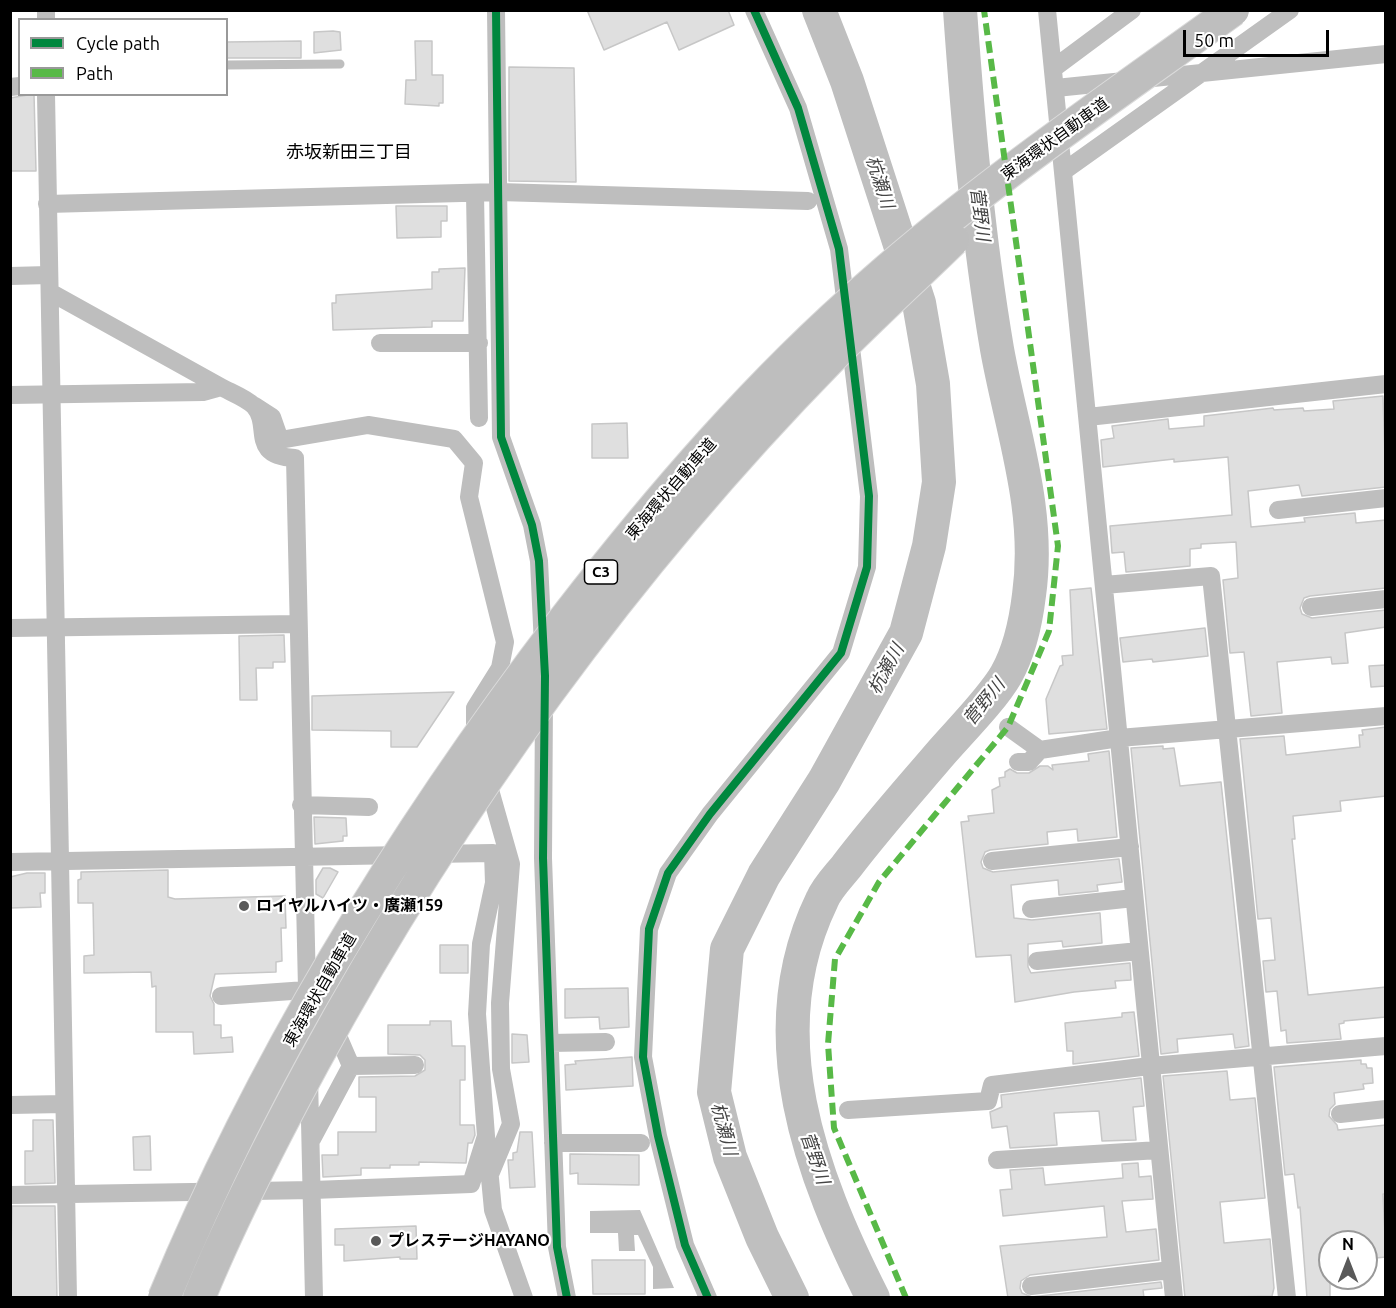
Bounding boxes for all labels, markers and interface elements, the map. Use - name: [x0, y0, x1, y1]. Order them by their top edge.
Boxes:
- legend: [18, 18, 228, 96]
- scale bar: [1186, 18, 1332, 56]
- text: 50 m: [1194, 30, 1234, 50]
- text: Cycle path: [76, 33, 160, 53]
- text: Path: [76, 63, 113, 83]
- street label: 東海環状自動車道: [998, 94, 1112, 184]
- district label: 赤坂新田三丁目: [286, 141, 412, 163]
- water label: 杭瀬川: [861, 153, 899, 211]
- water label: 菅野川: [966, 186, 994, 242]
- street label: 東海環状自動車道: [622, 434, 720, 544]
- road number: C3: [584, 560, 618, 584]
- water label: 杭瀬川: [863, 640, 909, 698]
- water label: 菅野川: [959, 674, 1009, 730]
- place label: ロイヤルハイツ・廣瀬159: [256, 896, 443, 916]
- marker: ロイヤルハイツ・廣瀬159: [237, 899, 251, 913]
- street label: 東海環状自動車道: [280, 930, 360, 1050]
- water label: 杭瀬川: [707, 1100, 741, 1158]
- water label: 菅野川: [796, 1129, 834, 1187]
- north arrow: [1318, 1230, 1378, 1290]
- place label: プレステージHAYANO: [388, 1231, 550, 1251]
- marker: プレステージHAYANO: [369, 1234, 383, 1248]
- text: N: [1342, 1235, 1354, 1253]

